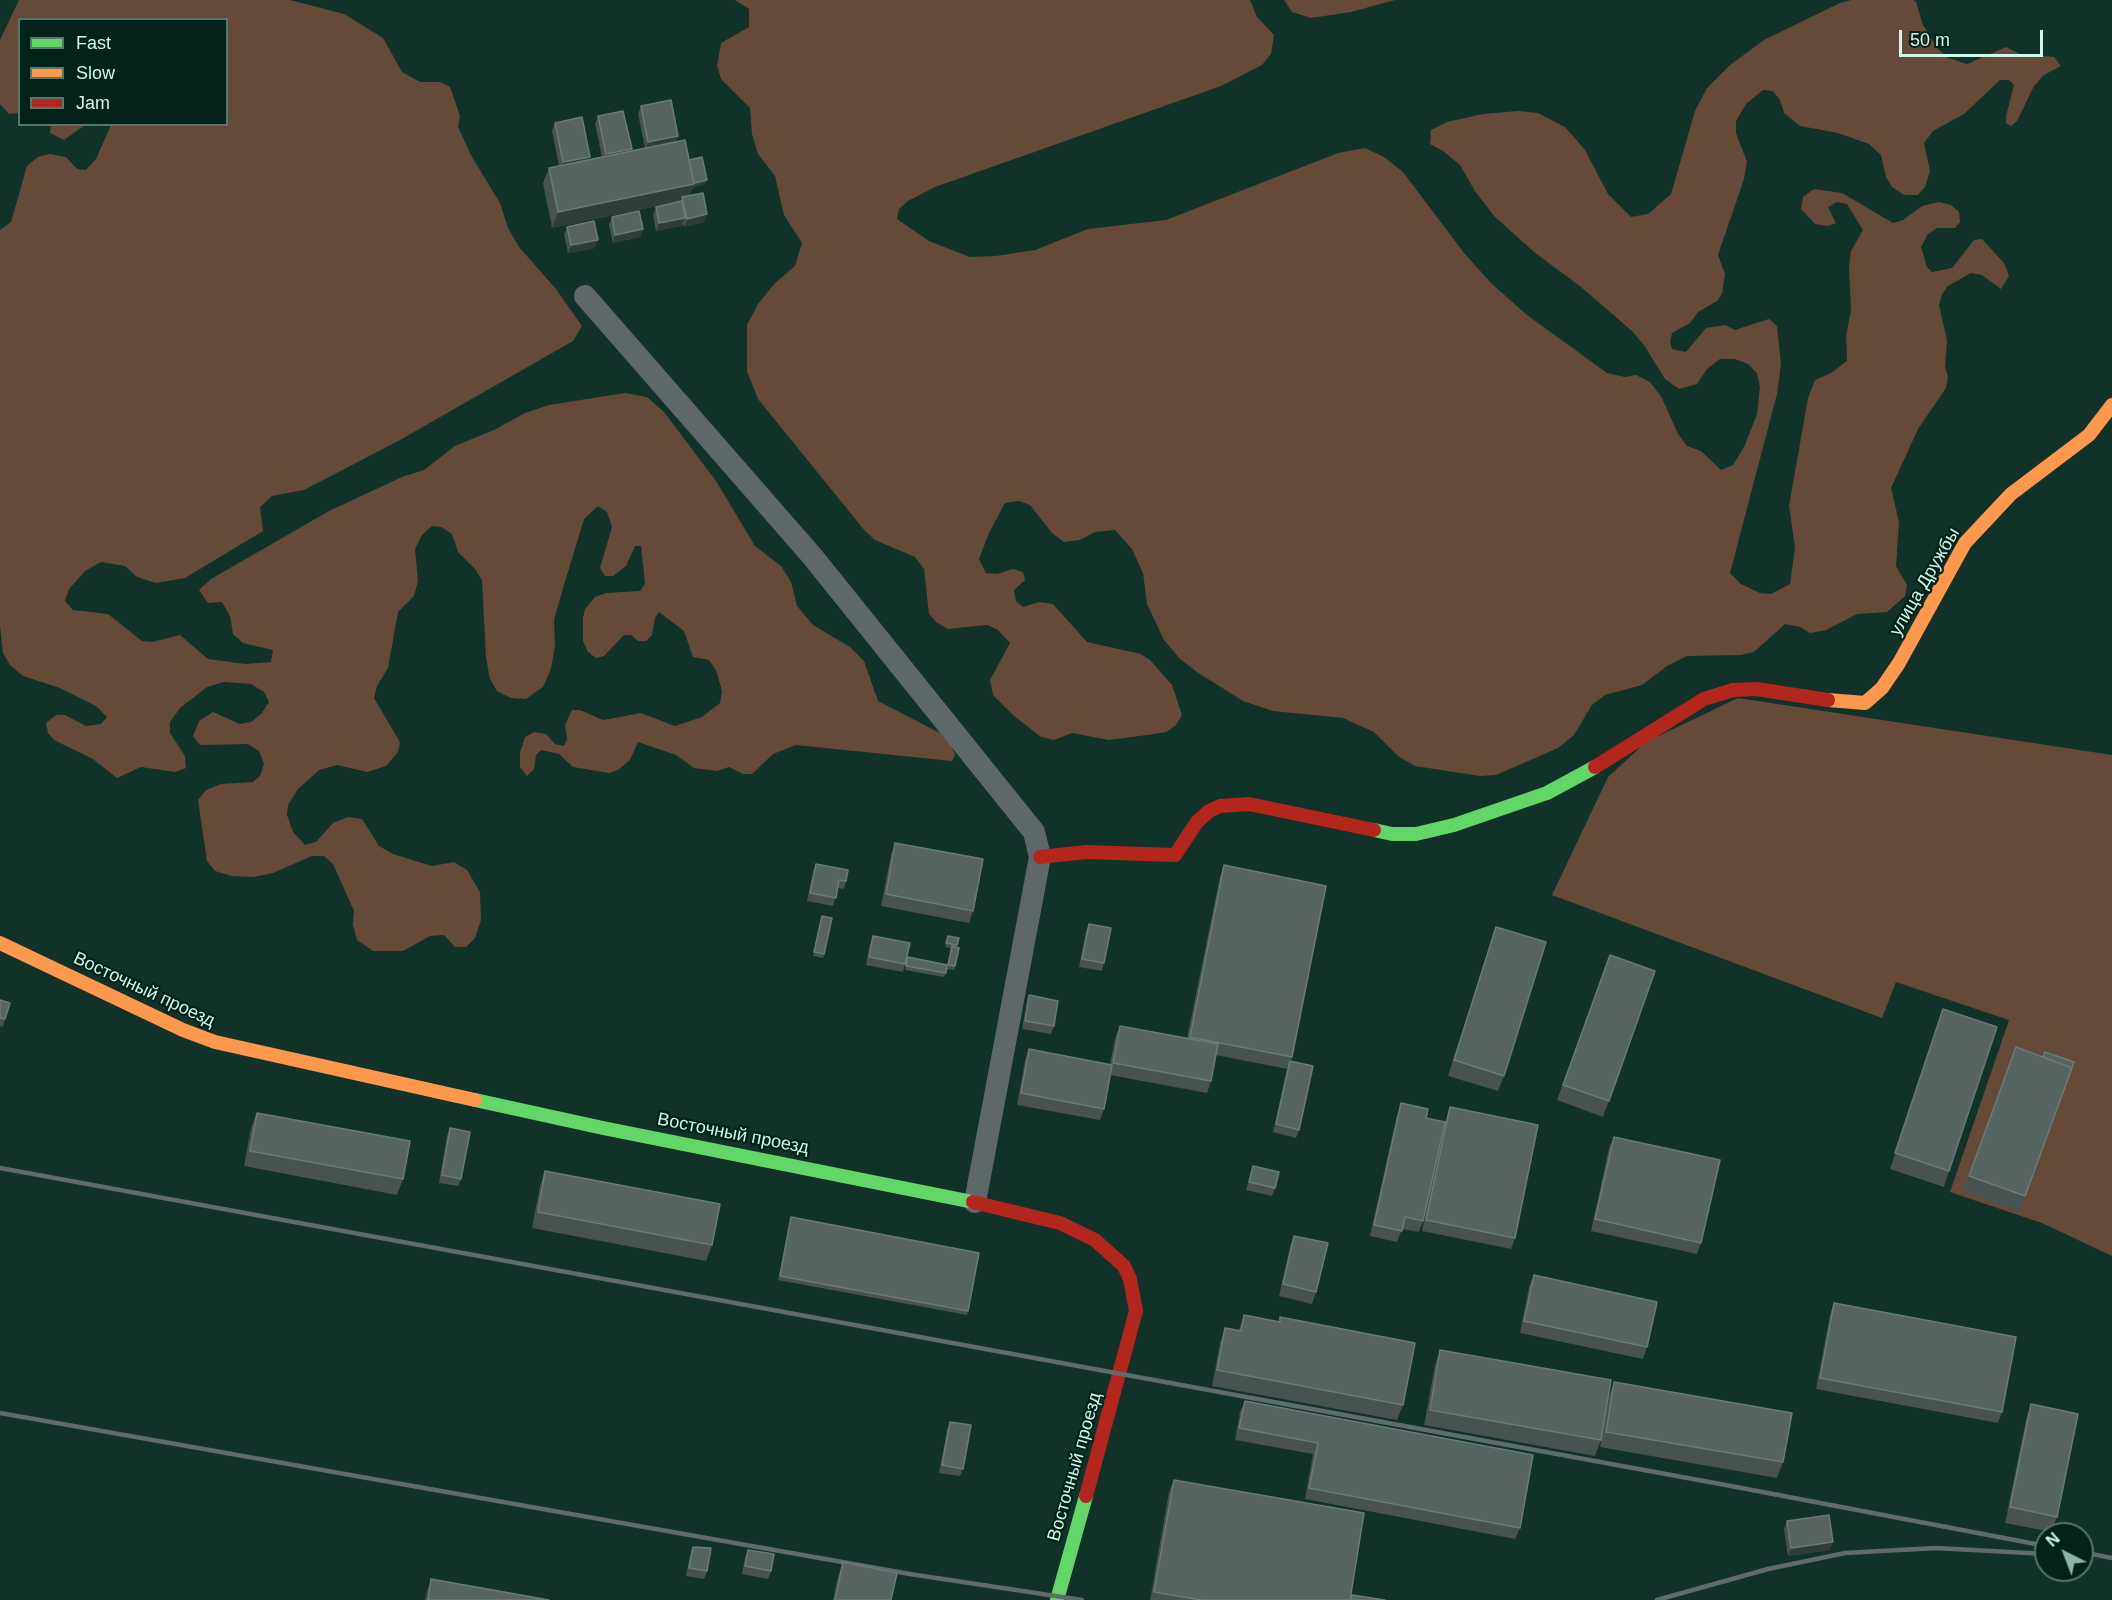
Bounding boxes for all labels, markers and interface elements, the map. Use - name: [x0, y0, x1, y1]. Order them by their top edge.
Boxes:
- legend: [18, 18, 228, 126]
- scale bar: [1902, 18, 2046, 56]
- text: 50 m: [1910, 30, 1950, 50]
- text: Fast: [76, 33, 111, 53]
- text: Slow: [76, 63, 115, 83]
- text: Jam: [76, 93, 110, 113]
- street label: улица Дружбы: [1885, 524, 1965, 640]
- street label: Восточный проезд: [70, 948, 218, 1032]
- street label: Восточный проезд: [655, 1109, 811, 1159]
- street label: Восточный проезд: [1043, 1390, 1107, 1544]
- north arrow: [2034, 1522, 2094, 1582]
- text: N: [2043, 1530, 2063, 1550]

